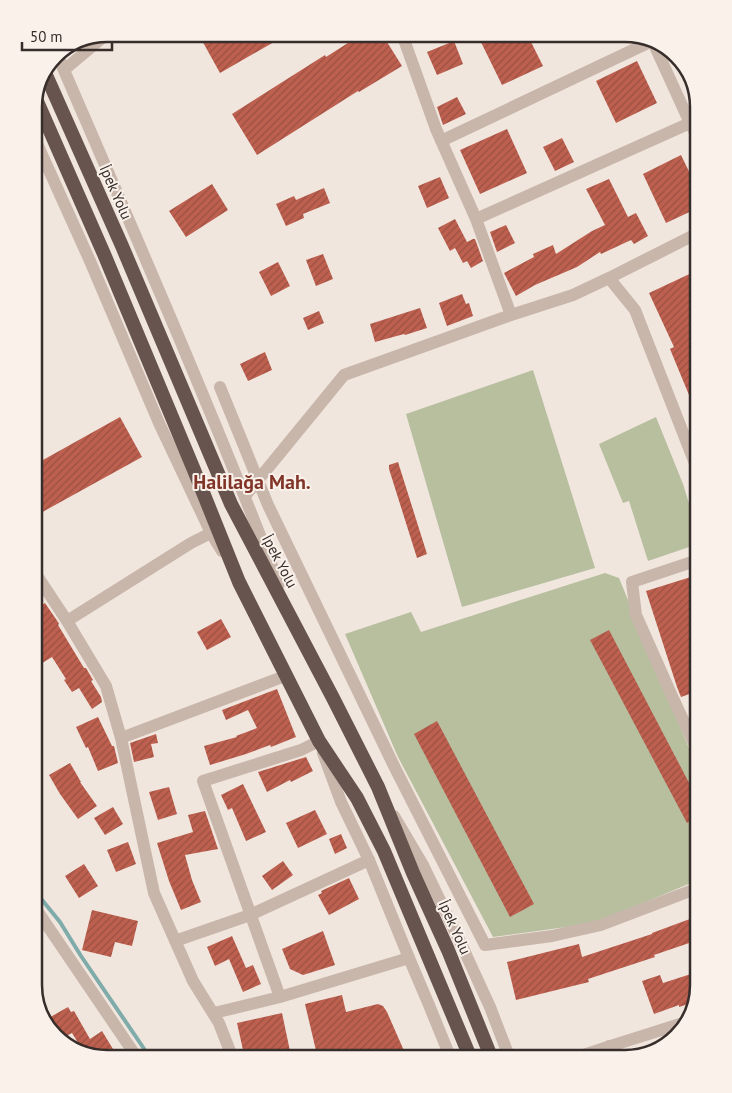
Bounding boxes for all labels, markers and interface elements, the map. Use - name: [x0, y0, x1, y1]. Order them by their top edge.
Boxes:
- scale bar: [22, 20, 112, 52]
- text: 50 m: [30, 27, 63, 46]
- street label: İpek Yolu: [96, 162, 136, 222]
- district label: Halilağa Mah.: [193, 469, 311, 495]
- street label: İpek Yolu: [258, 531, 302, 591]
- street label: İpek Yolu: [435, 897, 475, 957]

